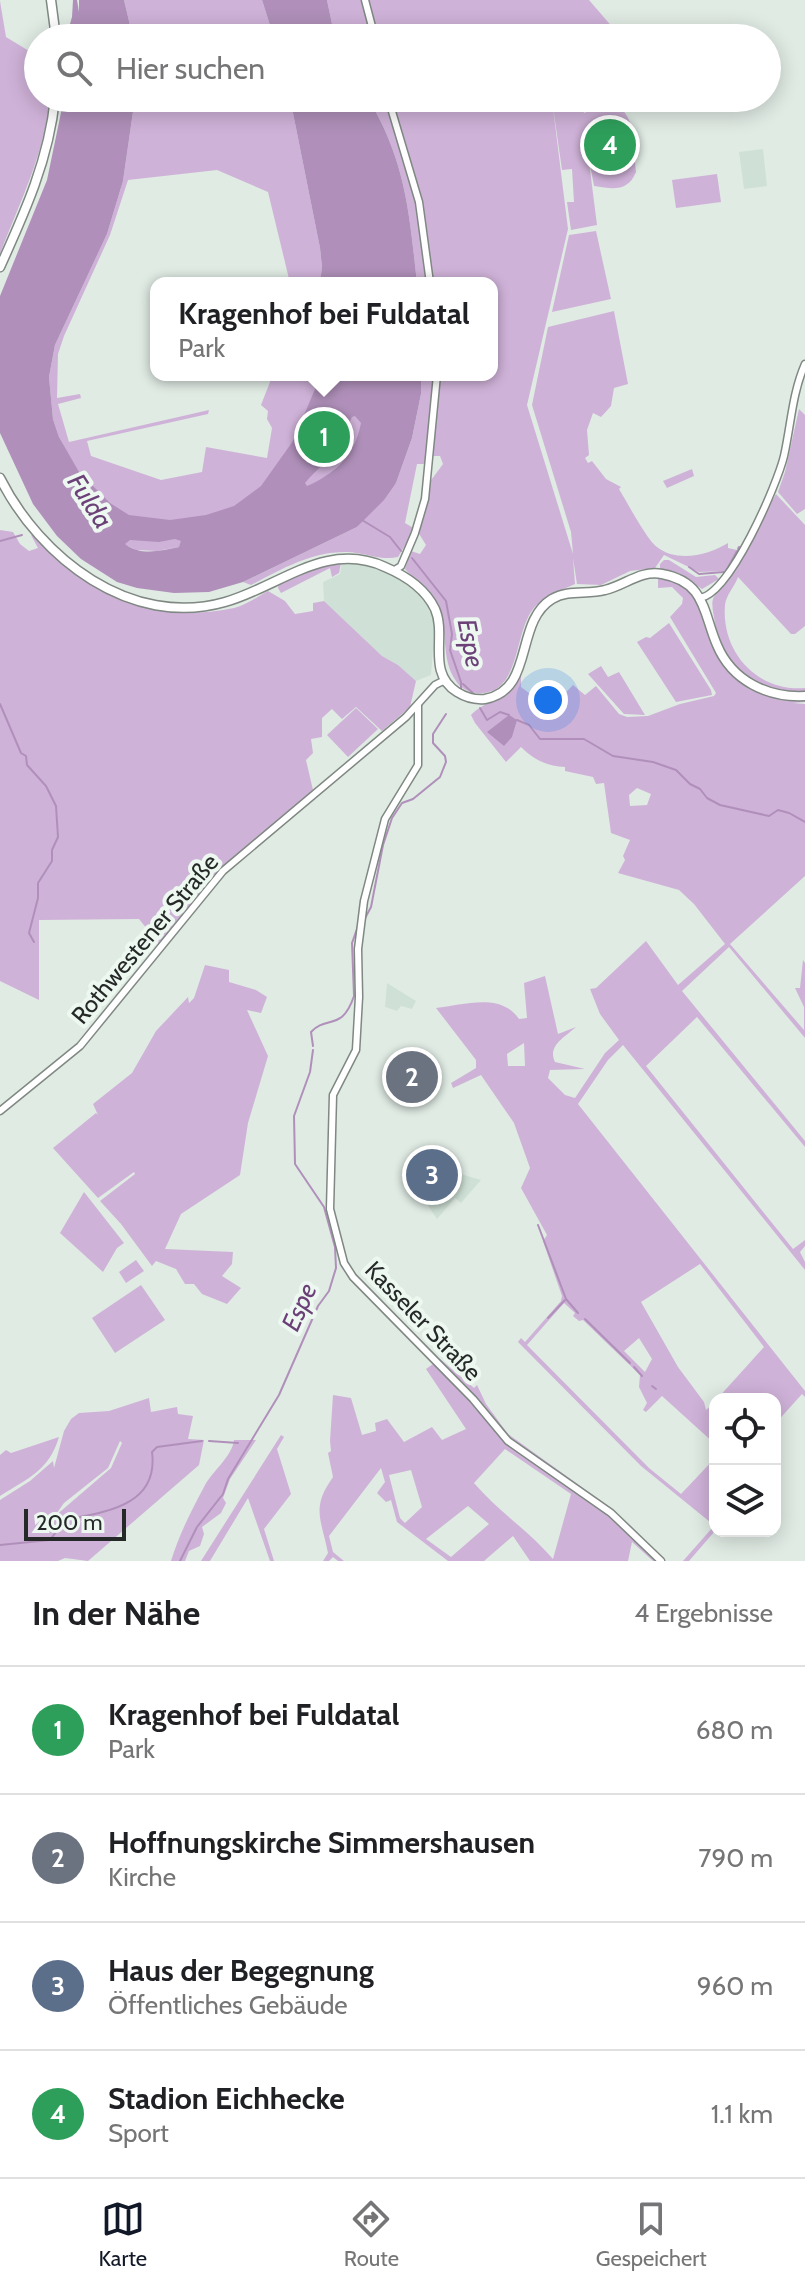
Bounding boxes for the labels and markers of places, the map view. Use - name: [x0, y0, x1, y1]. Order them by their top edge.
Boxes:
- pin: 4: [584, 115, 636, 175]
- pin: 1: [298, 407, 350, 467]
- pin: 2: [386, 1047, 438, 1107]
- pin: 3: [406, 1145, 458, 1205]

